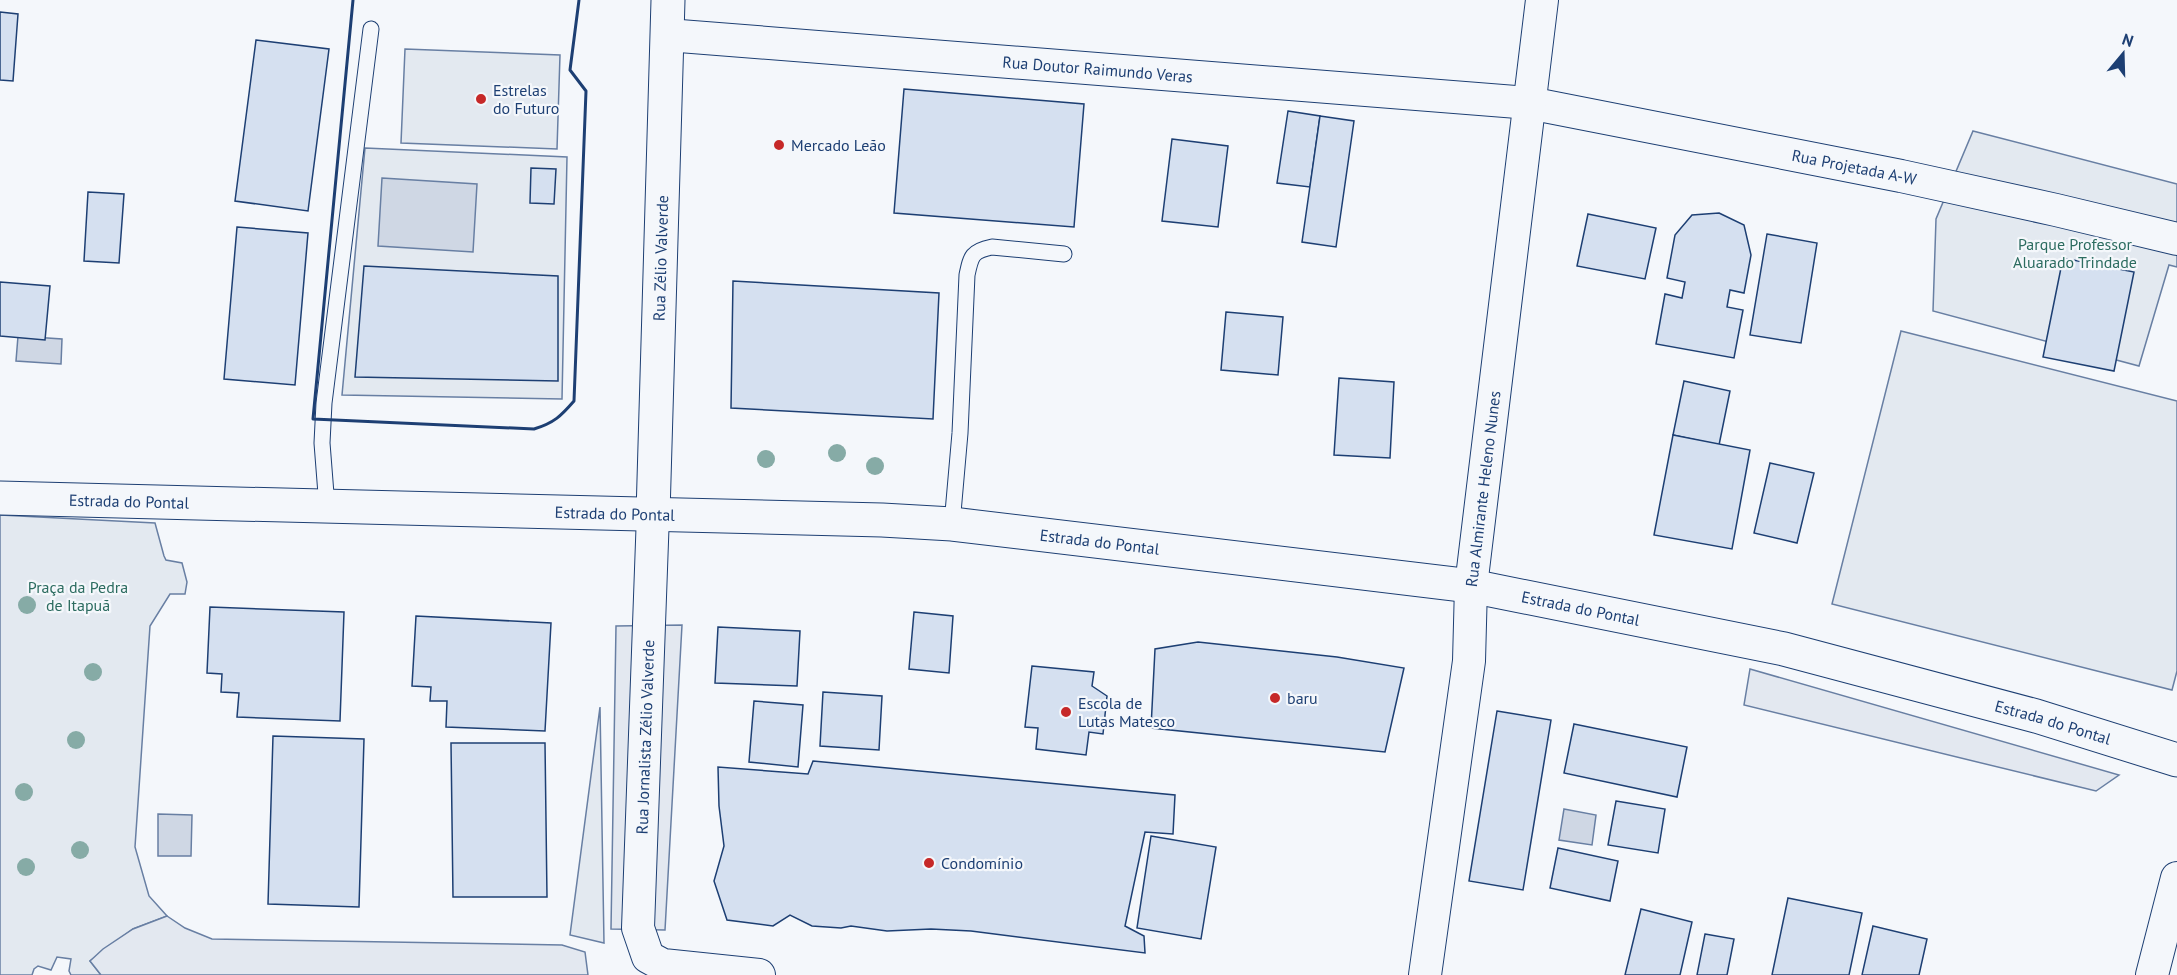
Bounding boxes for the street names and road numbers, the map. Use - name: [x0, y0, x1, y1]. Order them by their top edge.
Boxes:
- street label: Rua Doutor Raimundo Veras: [1002, 51, 1194, 86]
- street label: Rua Projetada A-W: [1790, 145, 1919, 189]
- street label: Rua Zélio Valverde: [649, 195, 672, 321]
- street label: Rua Almirante Heleno Nunes: [1461, 389, 1505, 588]
- street label: Estrada do Pontal: [69, 490, 190, 513]
- street label: Estrada do Pontal: [554, 502, 675, 525]
- street label: Estrada do Pontal: [1039, 525, 1161, 559]
- street label: Estrada do Pontal: [1520, 586, 1642, 630]
- street label: Rua Jornalista Zélio Valverde: [632, 639, 658, 835]
- street label: Estrada do Pontal: [1993, 695, 2114, 749]

